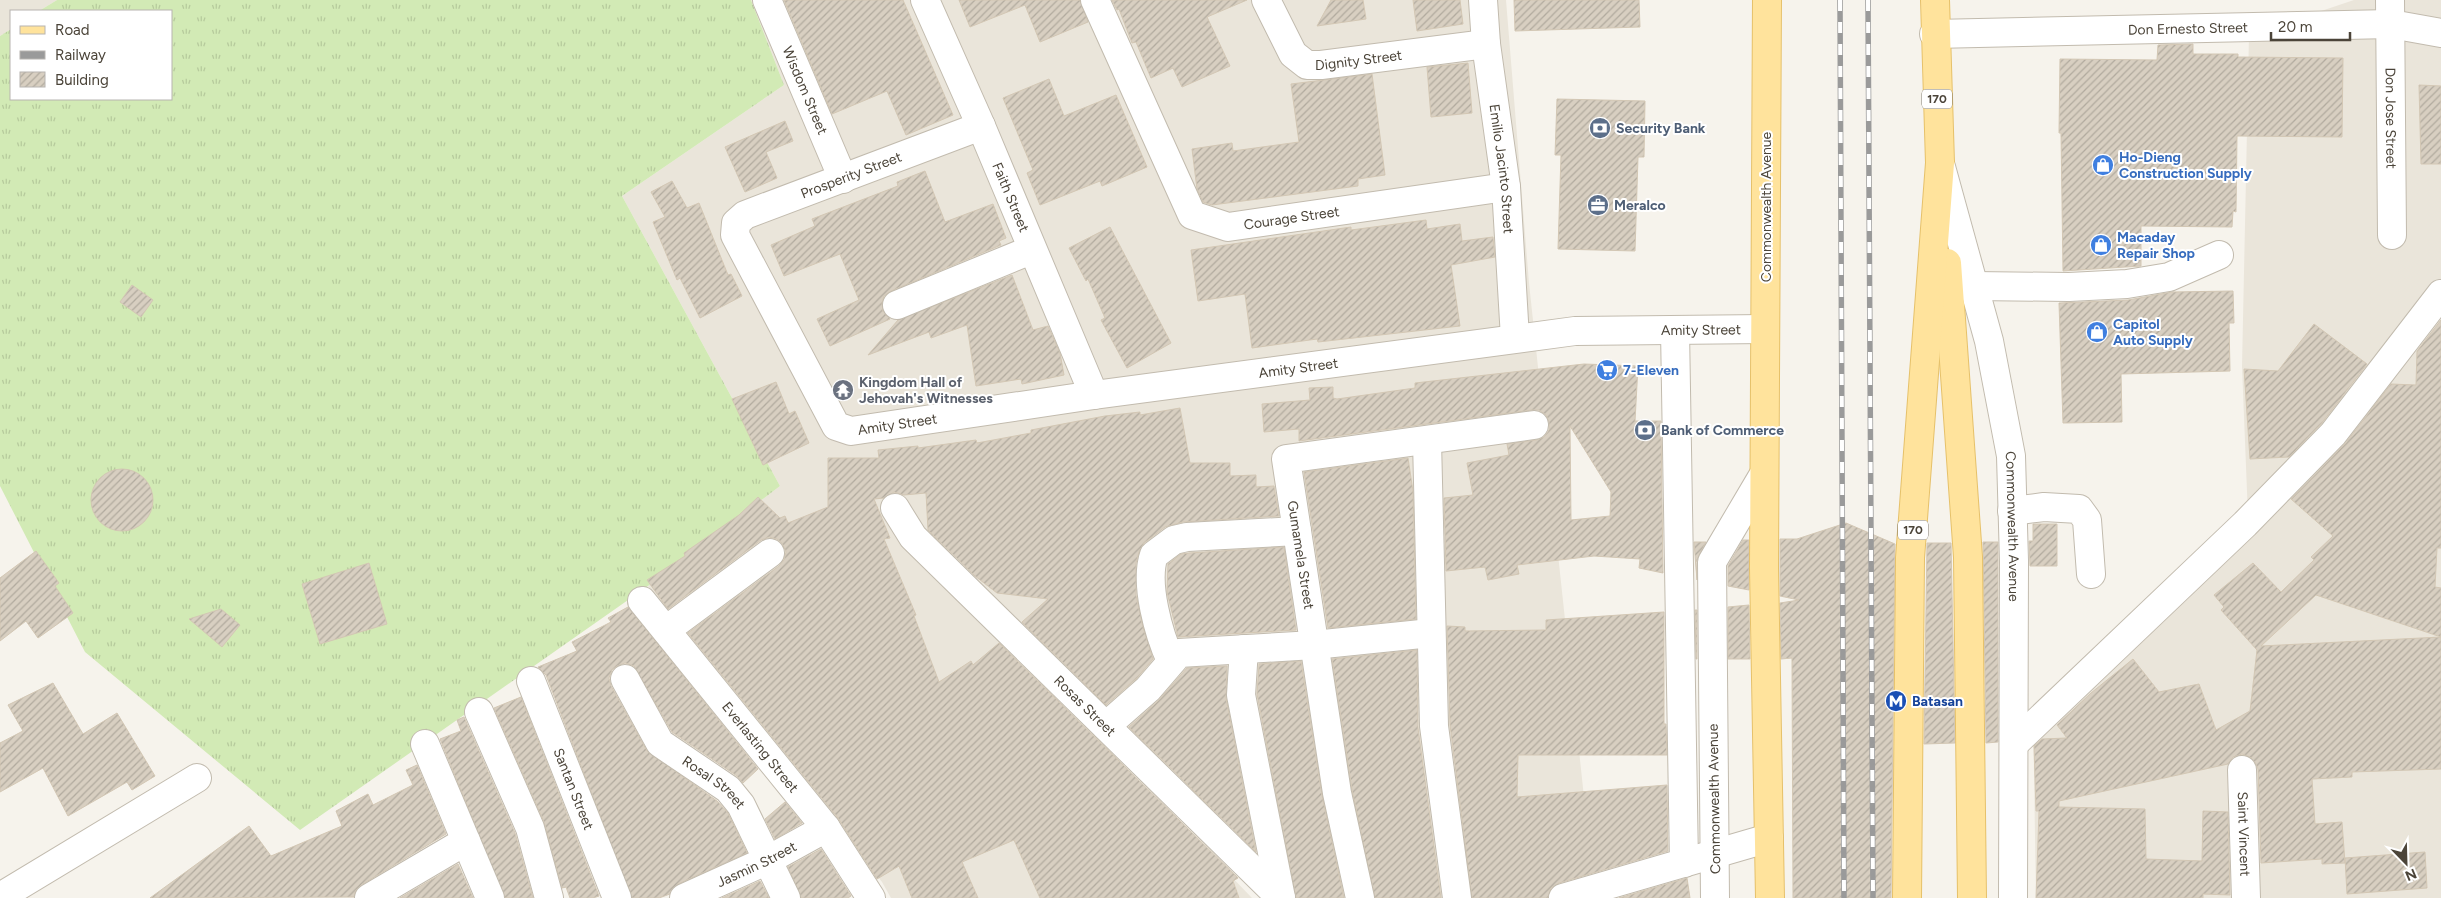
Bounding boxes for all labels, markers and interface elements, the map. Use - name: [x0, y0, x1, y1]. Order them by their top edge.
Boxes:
- legend: [10, 10, 172, 100]
- scale bar: [2271, 10, 2350, 42]
- text: 20 m: [2278, 18, 2312, 36]
- street label: Don Ernesto Street: [2128, 19, 2248, 39]
- text: Road: [55, 21, 90, 39]
- street label: Wisdom Street: [779, 44, 831, 137]
- text: Railway: [55, 46, 106, 64]
- street label: Dignity Street: [1315, 47, 1403, 74]
- street label: Don Jose Street: [2382, 67, 2399, 169]
- text: Building: [55, 71, 109, 89]
- road number: 170: [1922, 90, 1952, 108]
- street label: Emilio Jacinto Street: [1485, 103, 1517, 234]
- bank icon: Security Bank: [1588, 116, 1612, 140]
- place label: Security Bank: [1616, 120, 1706, 137]
- street label: Commonwealth Avenue: [1758, 131, 1775, 282]
- street label: Prosperity Street: [798, 148, 904, 203]
- place label: Ho-Dieng Construction Supply: [2119, 149, 2253, 182]
- shop icon: Ho-Dieng Construction Supply: [2091, 153, 2115, 177]
- street label: Faith Street: [988, 160, 1033, 235]
- office icon: Meralco: [1586, 193, 1610, 217]
- place label: Meralco: [1614, 197, 1666, 214]
- street label: Courage Street: [1243, 203, 1341, 234]
- place label: Macaday Repair Shop: [2117, 229, 2195, 262]
- shop icon: Macaday Repair Shop: [2089, 233, 2113, 257]
- place label: Capitol Auto Supply: [2113, 316, 2194, 349]
- shop icon: Capitol Auto Supply: [2085, 320, 2109, 344]
- street label: Amity Street: [1661, 321, 1741, 339]
- street label: Amity Street: [1258, 355, 1339, 382]
- supermarket icon: 7-Eleven: [1595, 358, 1619, 382]
- place label: 7-Eleven: [1623, 362, 1679, 379]
- place label: Kingdom Hall of Jehovah's Witnesses: [859, 374, 993, 407]
- temple icon: Kingdom Hall of Jehovah's Witnesses: [831, 378, 855, 402]
- street label: Amity Street: [857, 410, 938, 439]
- bank icon: Bank of Commerce: [1633, 418, 1657, 442]
- place label: Bank of Commerce: [1661, 422, 1784, 439]
- street label: Commonwealth Avenue: [2002, 451, 2022, 602]
- street label: Gumamela Street: [1284, 499, 1318, 611]
- road number: 170: [1898, 520, 1928, 540]
- street label: Rosas Street: [1050, 672, 1119, 740]
- metro station icon: Batasan: [1884, 689, 1908, 713]
- place label: Batasan: [1912, 693, 1963, 710]
- street label: Everlasting Street: [718, 699, 802, 796]
- street label: Commonwealth Avenue: [1705, 723, 1724, 874]
- street label: Santan Street: [549, 746, 597, 832]
- street label: Rosal Street: [679, 753, 749, 813]
- street label: Saint Vincent: [2234, 791, 2253, 877]
- street label: Jasmin Street: [714, 838, 800, 891]
- north arrow: [2381, 838, 2431, 888]
- text: N: [2403, 865, 2419, 884]

